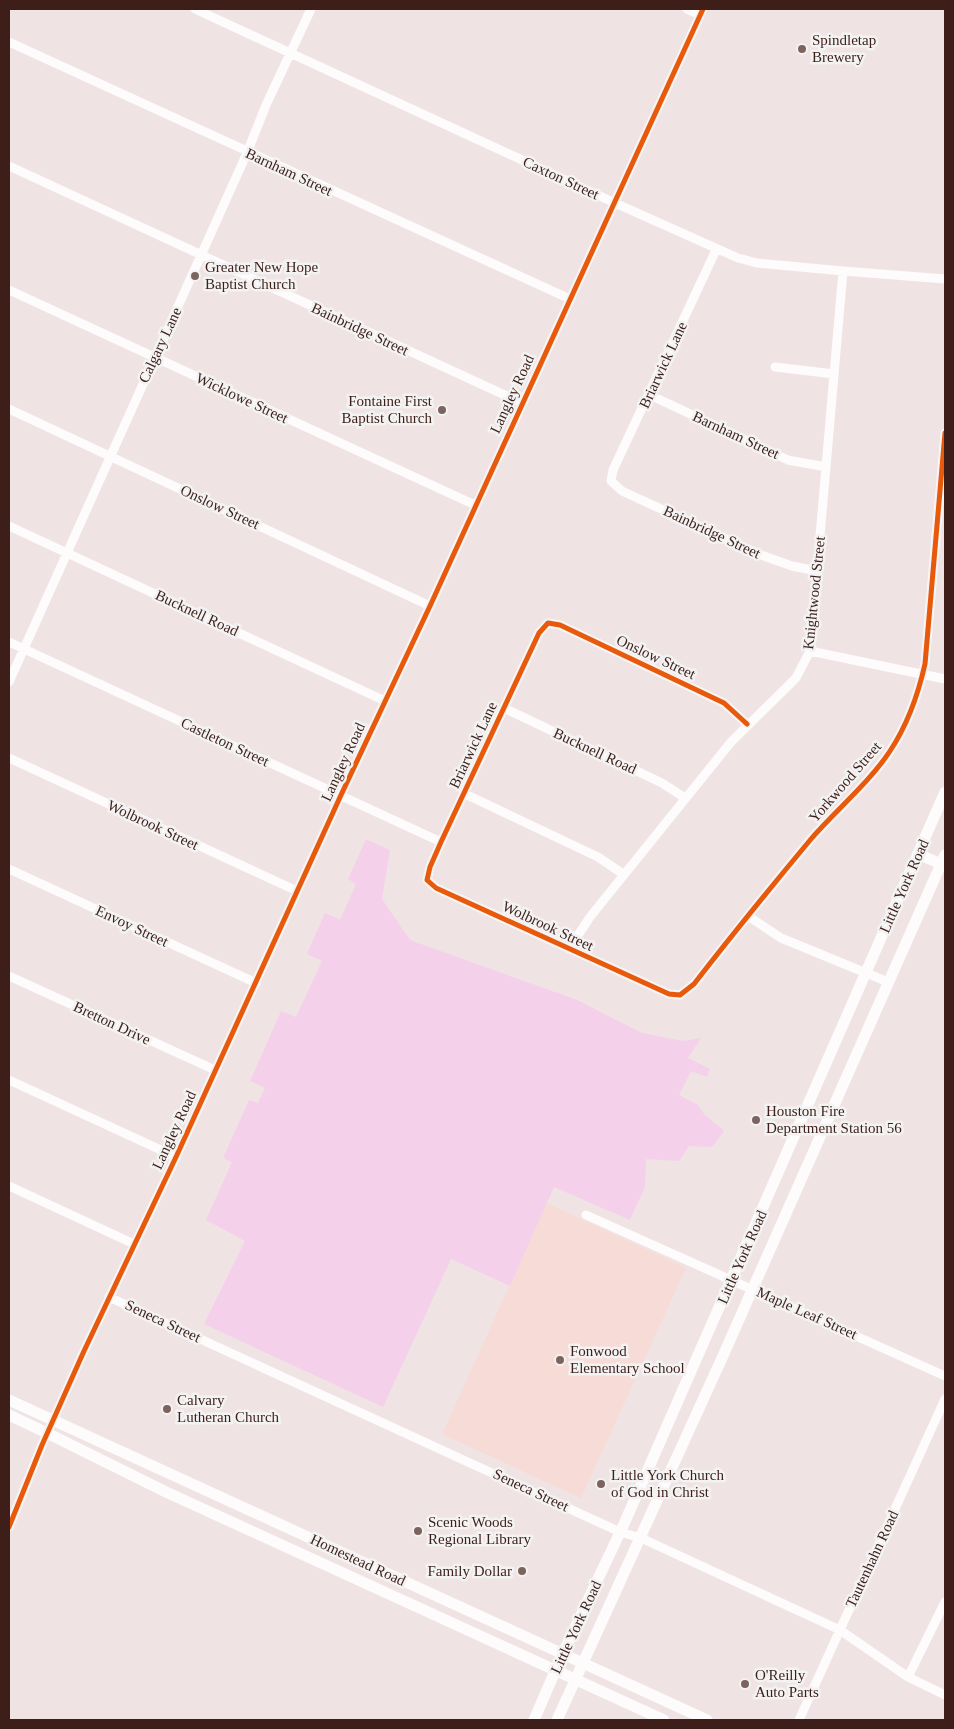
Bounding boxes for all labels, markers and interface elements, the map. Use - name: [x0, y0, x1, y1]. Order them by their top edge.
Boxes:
- place label: Spindletap Brewery: [812, 32, 876, 65]
- marker: Spindletap Brewery: [796, 43, 808, 55]
- street label: Barnham Street: [243, 145, 336, 199]
- street label: Caxton Street: [520, 153, 602, 203]
- place label: Greater New Hope Baptist Church: [205, 259, 319, 292]
- marker: Greater New Hope Baptist Church: [189, 270, 201, 282]
- street label: Bainbridge Street: [309, 299, 412, 359]
- street label: Calgary Lane: [136, 305, 185, 385]
- street label: Briarwick Lane: [636, 319, 690, 411]
- street label: Langley Road: [487, 352, 537, 436]
- street label: Wicklowe Street: [193, 370, 291, 427]
- place label: Fontaine First Baptist Church: [342, 393, 433, 426]
- marker: Fontaine First Baptist Church: [436, 404, 448, 416]
- street label: Barnham Street: [690, 408, 783, 462]
- street label: Onslow Street: [178, 482, 263, 533]
- street label: Bainbridge Street: [661, 502, 764, 562]
- street label: Knightwood Street: [800, 535, 828, 650]
- street label: Bucknell Road: [153, 587, 241, 639]
- street label: Onslow Street: [614, 632, 699, 683]
- street label: Briarwick Lane: [446, 699, 500, 791]
- street label: Castleton Street: [178, 715, 272, 770]
- street label: Langley Road: [318, 720, 368, 804]
- street label: Bucknell Road: [551, 725, 639, 777]
- street label: Yorkwood Street: [806, 738, 885, 826]
- street label: Wolbrook Street: [105, 797, 202, 853]
- street label: Little York Road: [876, 836, 932, 935]
- street label: Wolbrook Street: [500, 898, 597, 954]
- street label: Envoy Street: [93, 902, 171, 950]
- street label: Bretton Drive: [71, 998, 153, 1048]
- street label: Langley Road: [149, 1088, 199, 1172]
- place label: Houston Fire Department Station 56: [766, 1103, 902, 1136]
- marker: Houston Fire Department Station 56: [750, 1114, 762, 1126]
- street label: Little York Road: [714, 1207, 770, 1306]
- street label: Maple Leaf Street: [754, 1284, 860, 1343]
- street label: Seneca Street: [123, 1297, 204, 1346]
- place label: Fonwood Elementary School: [570, 1343, 685, 1376]
- marker: Fonwood Elementary School: [554, 1354, 566, 1366]
- place label: Calvary Lutheran Church: [177, 1392, 280, 1425]
- marker: Calvary Lutheran Church: [161, 1403, 173, 1415]
- street label: Seneca Street: [491, 1466, 572, 1515]
- place label: Little York Church of God in Christ: [611, 1467, 724, 1500]
- marker: Little York Church of God in Christ: [595, 1478, 607, 1490]
- street label: Tautenhahn Road: [843, 1508, 902, 1610]
- place label: Scenic Woods Regional Library: [428, 1514, 531, 1547]
- marker: Scenic Woods Regional Library: [412, 1525, 424, 1537]
- street label: Homestead Road: [308, 1531, 408, 1589]
- place label: Family Dollar: [427, 1563, 512, 1579]
- marker: Family Dollar: [516, 1565, 528, 1577]
- street label: Little York Road: [548, 1578, 605, 1676]
- place label: O'Reilly Auto Parts: [755, 1667, 819, 1700]
- marker: O'Reilly Auto Parts: [739, 1678, 751, 1690]

